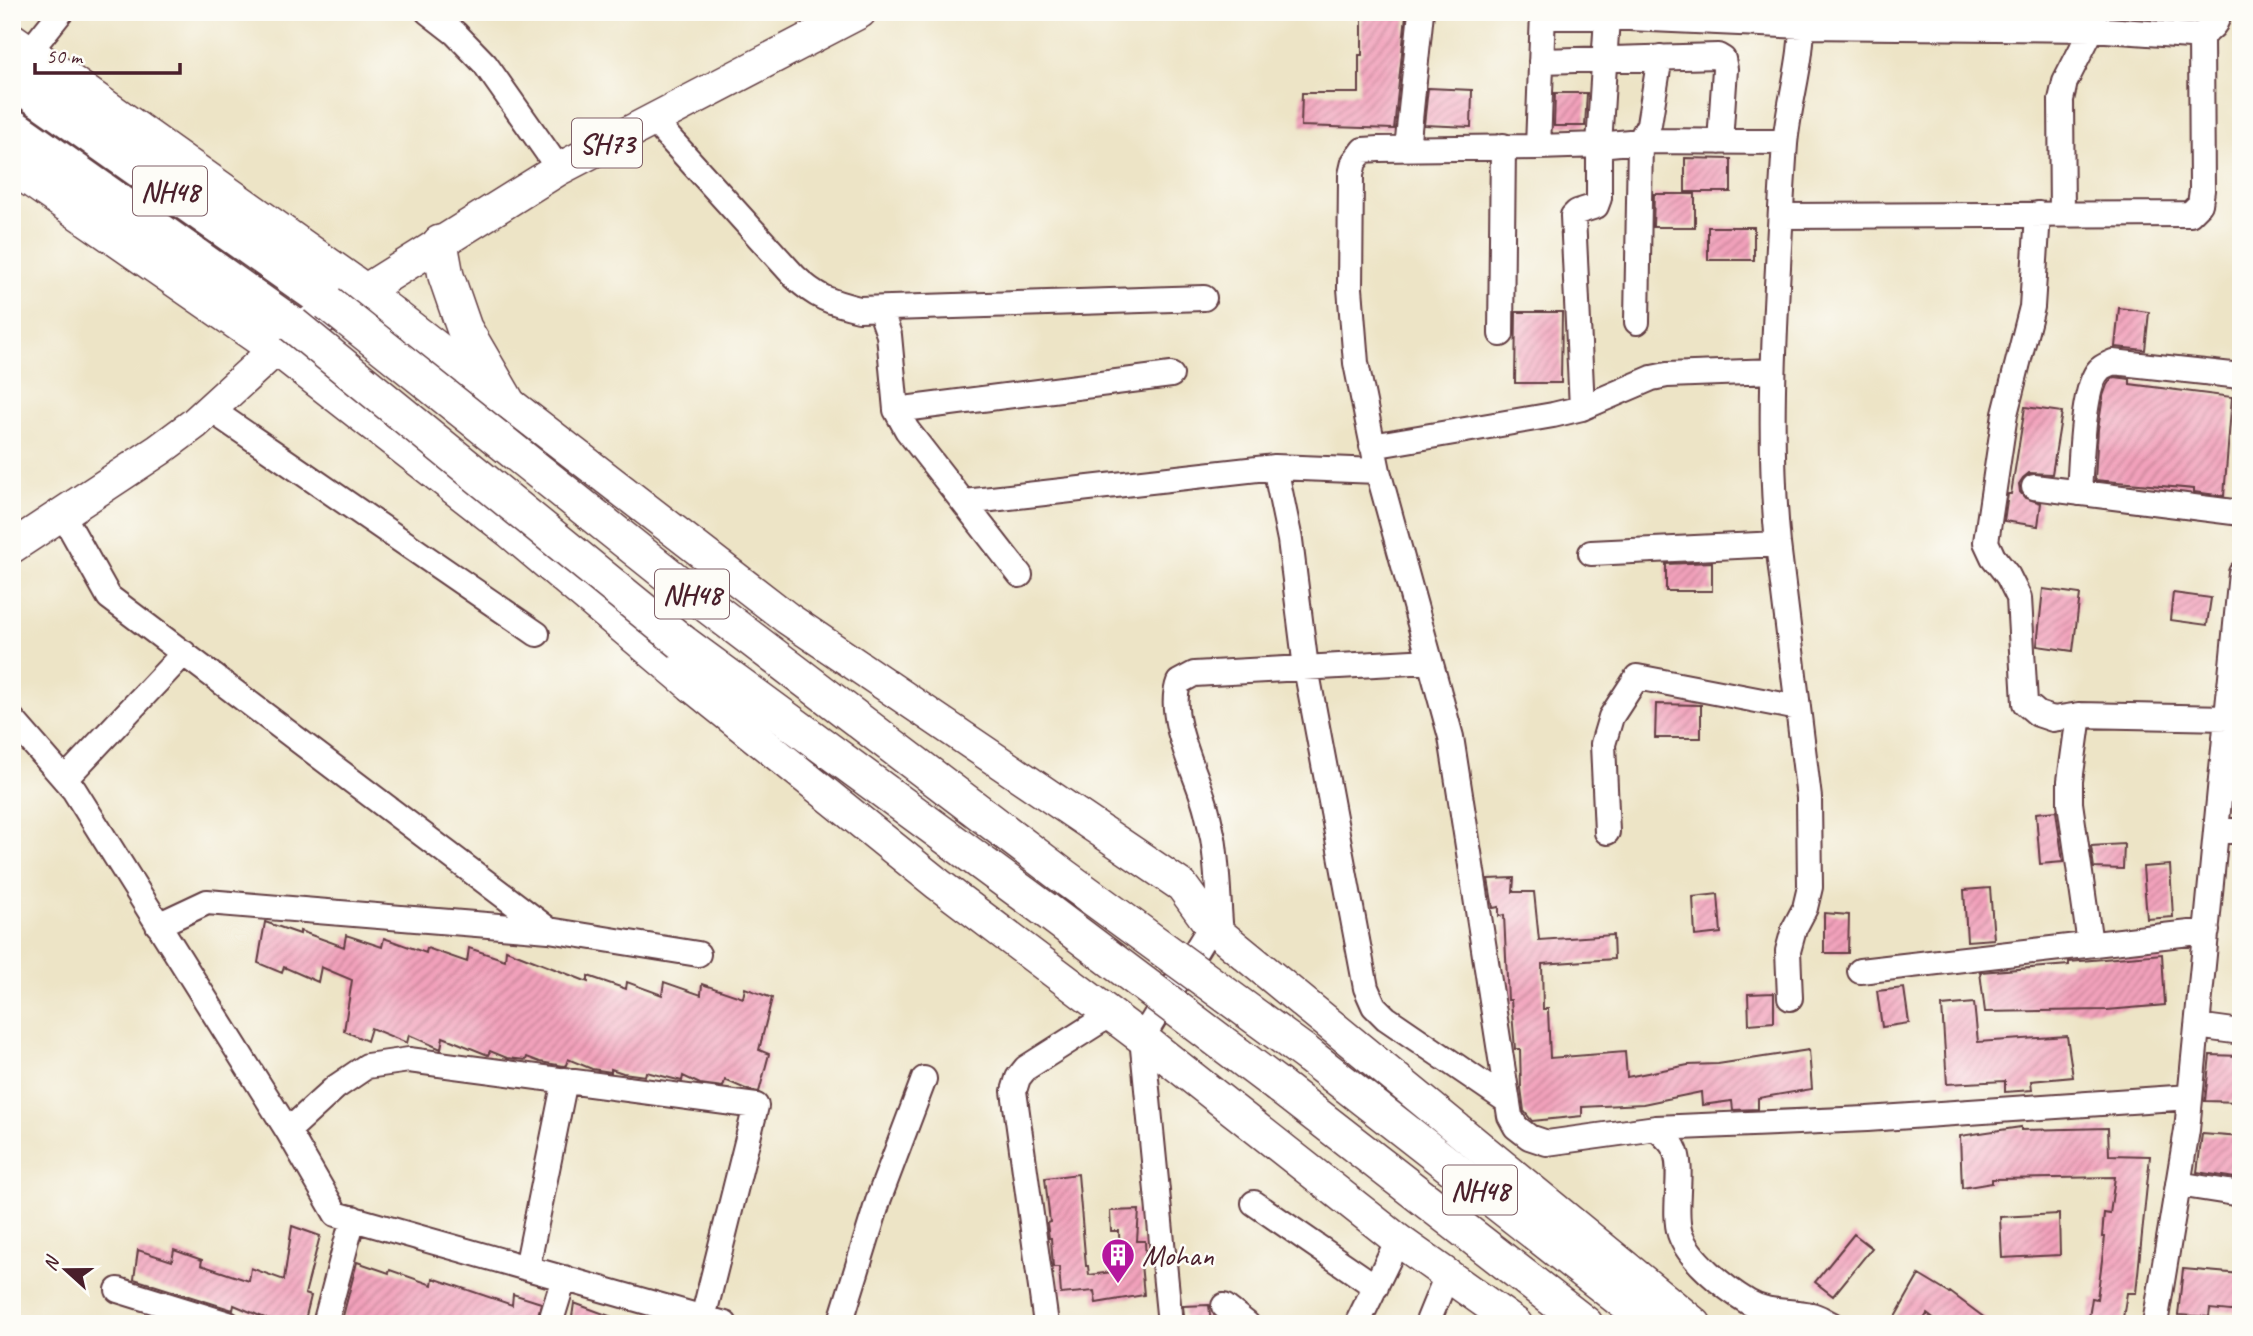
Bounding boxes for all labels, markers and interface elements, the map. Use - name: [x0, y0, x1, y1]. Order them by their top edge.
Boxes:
- scale bar: [35, 32, 180, 76]
- text: 50 m: [46, 43, 84, 69]
- road number: SH73: [572, 118, 642, 168]
- road number: NH48: [133, 166, 207, 216]
- road number: NH48: [655, 570, 729, 618]
- road number: NH48: [1443, 1166, 1517, 1214]
- north arrow: [32, 1234, 102, 1304]
- building icon: Mohan: [1099, 1236, 1137, 1285]
- place label: Mohan: [1142, 1236, 1214, 1274]
- text: N: [38, 1251, 66, 1274]

